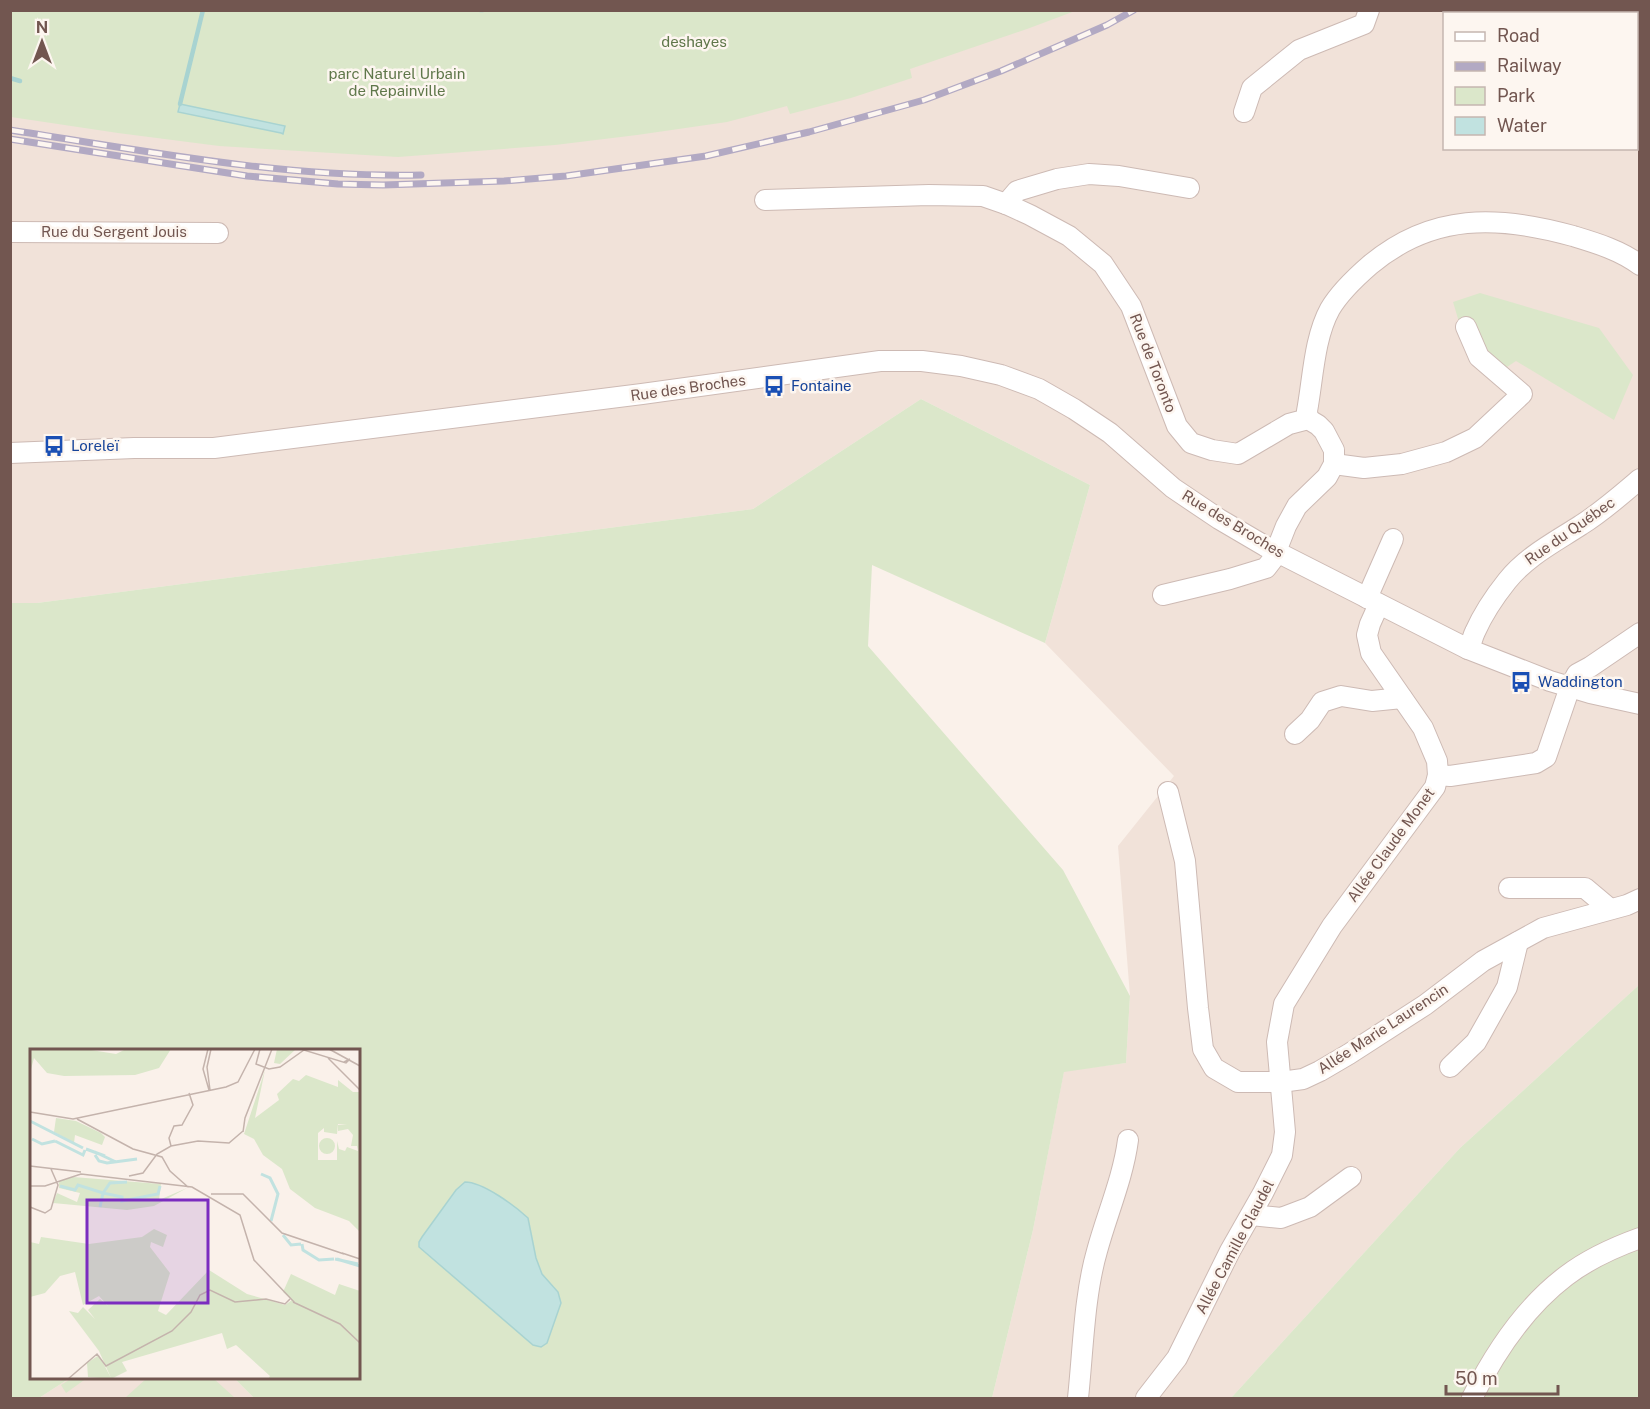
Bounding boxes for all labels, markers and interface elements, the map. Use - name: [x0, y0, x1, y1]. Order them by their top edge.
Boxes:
- north arrow: [12, 12, 72, 72]
- legend: [1443, 12, 1638, 150]
- text: N: [36, 18, 48, 37]
- text: Road: [1497, 25, 1540, 46]
- park label: deshayes: [661, 33, 727, 50]
- text: Railway: [1497, 55, 1562, 76]
- park label: parc Naturel Urbain de Repainville: [329, 65, 465, 99]
- text: Park: [1497, 85, 1535, 106]
- text: Water: [1497, 115, 1547, 136]
- street label: Rue du Sergent Jouis: [41, 223, 187, 240]
- street label: Rue de Toronto: [1127, 311, 1180, 415]
- street label: Rue des Broches: [629, 371, 747, 404]
- bus stop icon: Fontaine: [762, 374, 786, 398]
- place label: Fontaine: [791, 377, 852, 394]
- bus stop icon: Loreleï: [42, 434, 66, 458]
- place label: Loreleï: [71, 437, 120, 454]
- street label: Rue des Broches: [1179, 486, 1287, 561]
- street label: Rue du Québec: [1521, 493, 1618, 568]
- bus stop icon: Waddington: [1509, 670, 1533, 694]
- place label: Waddington: [1538, 673, 1623, 690]
- street label: Allée Claude Monet: [1344, 784, 1438, 905]
- street label: Allée Marie Laurencin: [1314, 980, 1451, 1077]
- inset map: [30, 1049, 360, 1379]
- street label: Allée Camille Claudel: [1192, 1177, 1277, 1317]
- scale bar: [1446, 1358, 1558, 1396]
- text: 50 m: [1455, 1368, 1498, 1389]

